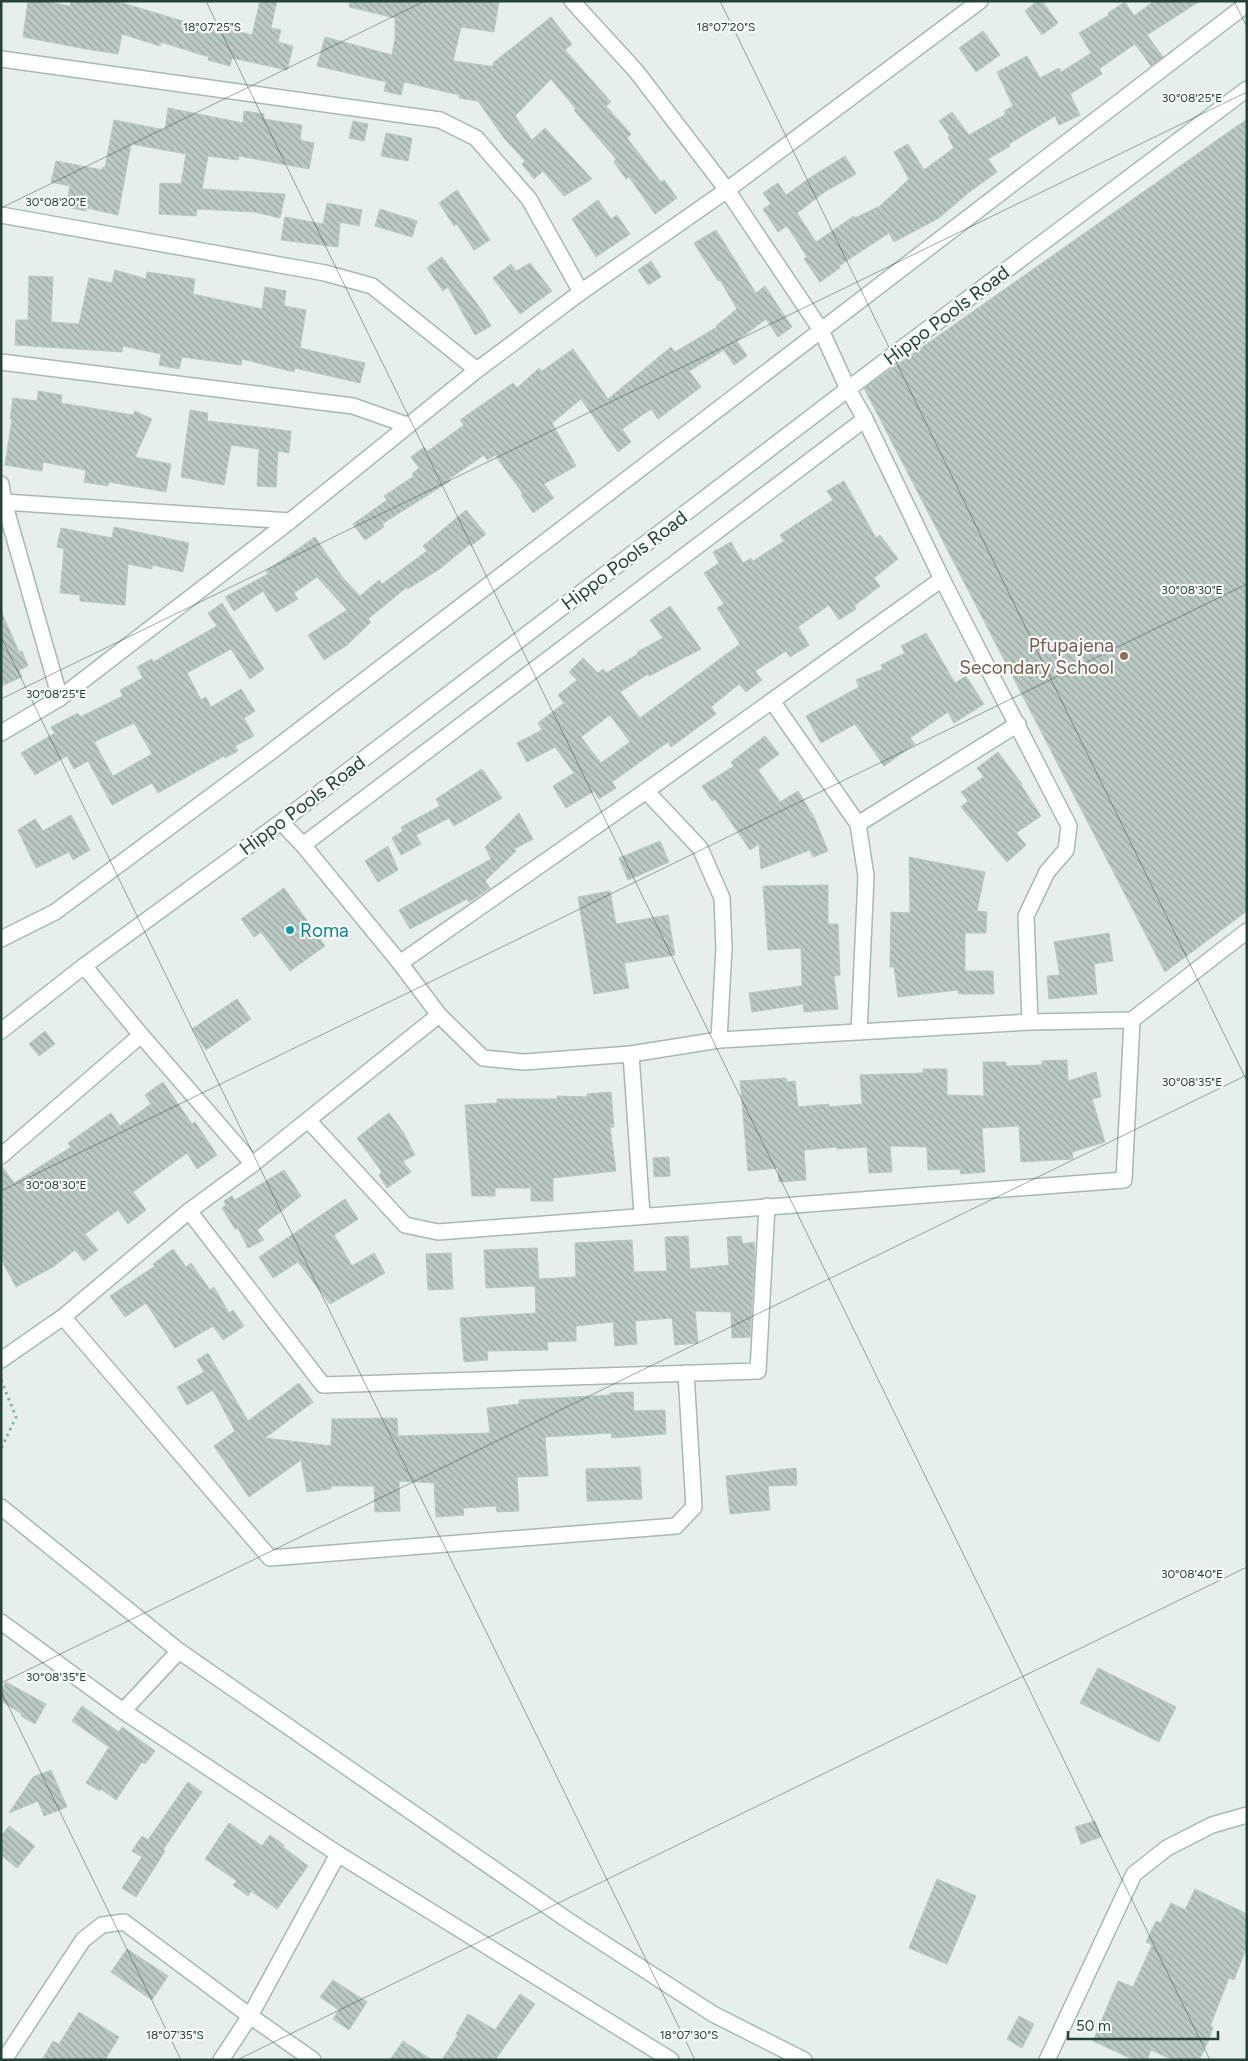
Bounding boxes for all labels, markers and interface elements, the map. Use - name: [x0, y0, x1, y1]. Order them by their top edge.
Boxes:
- text: 18°07'25"S: [183, 20, 241, 34]
- text: 18°07'20"S: [697, 20, 755, 34]
- text: 30°08'25"E: [1162, 91, 1222, 105]
- text: 30°08'20"E: [25, 195, 87, 209]
- street label: Hippo Pools Road: [879, 261, 1014, 370]
- street label: Hippo Pools Road: [557, 506, 692, 615]
- text: 30°08'30"E: [1161, 583, 1223, 597]
- place label: Pfupajena Secondary School: [959, 634, 1114, 679]
- marker: Pfupajena Secondary School: [1118, 650, 1130, 662]
- text: 30°08'25"E: [26, 687, 86, 701]
- street label: Hippo Pools Road: [235, 751, 370, 860]
- place label: Roma: [300, 919, 349, 942]
- marker: Roma: [284, 924, 296, 936]
- text: 30°08'35"E: [1162, 1075, 1222, 1089]
- text: 30°08'30"E: [25, 1178, 87, 1192]
- text: 30°08'40"E: [1161, 1567, 1223, 1581]
- text: 30°08'35"E: [26, 1670, 86, 1684]
- scale bar: [1068, 2008, 1218, 2040]
- text: 50 m: [1076, 2017, 1111, 2035]
- text: 18°07'35"S: [146, 2028, 204, 2042]
- text: 18°07'30"S: [660, 2028, 718, 2042]

